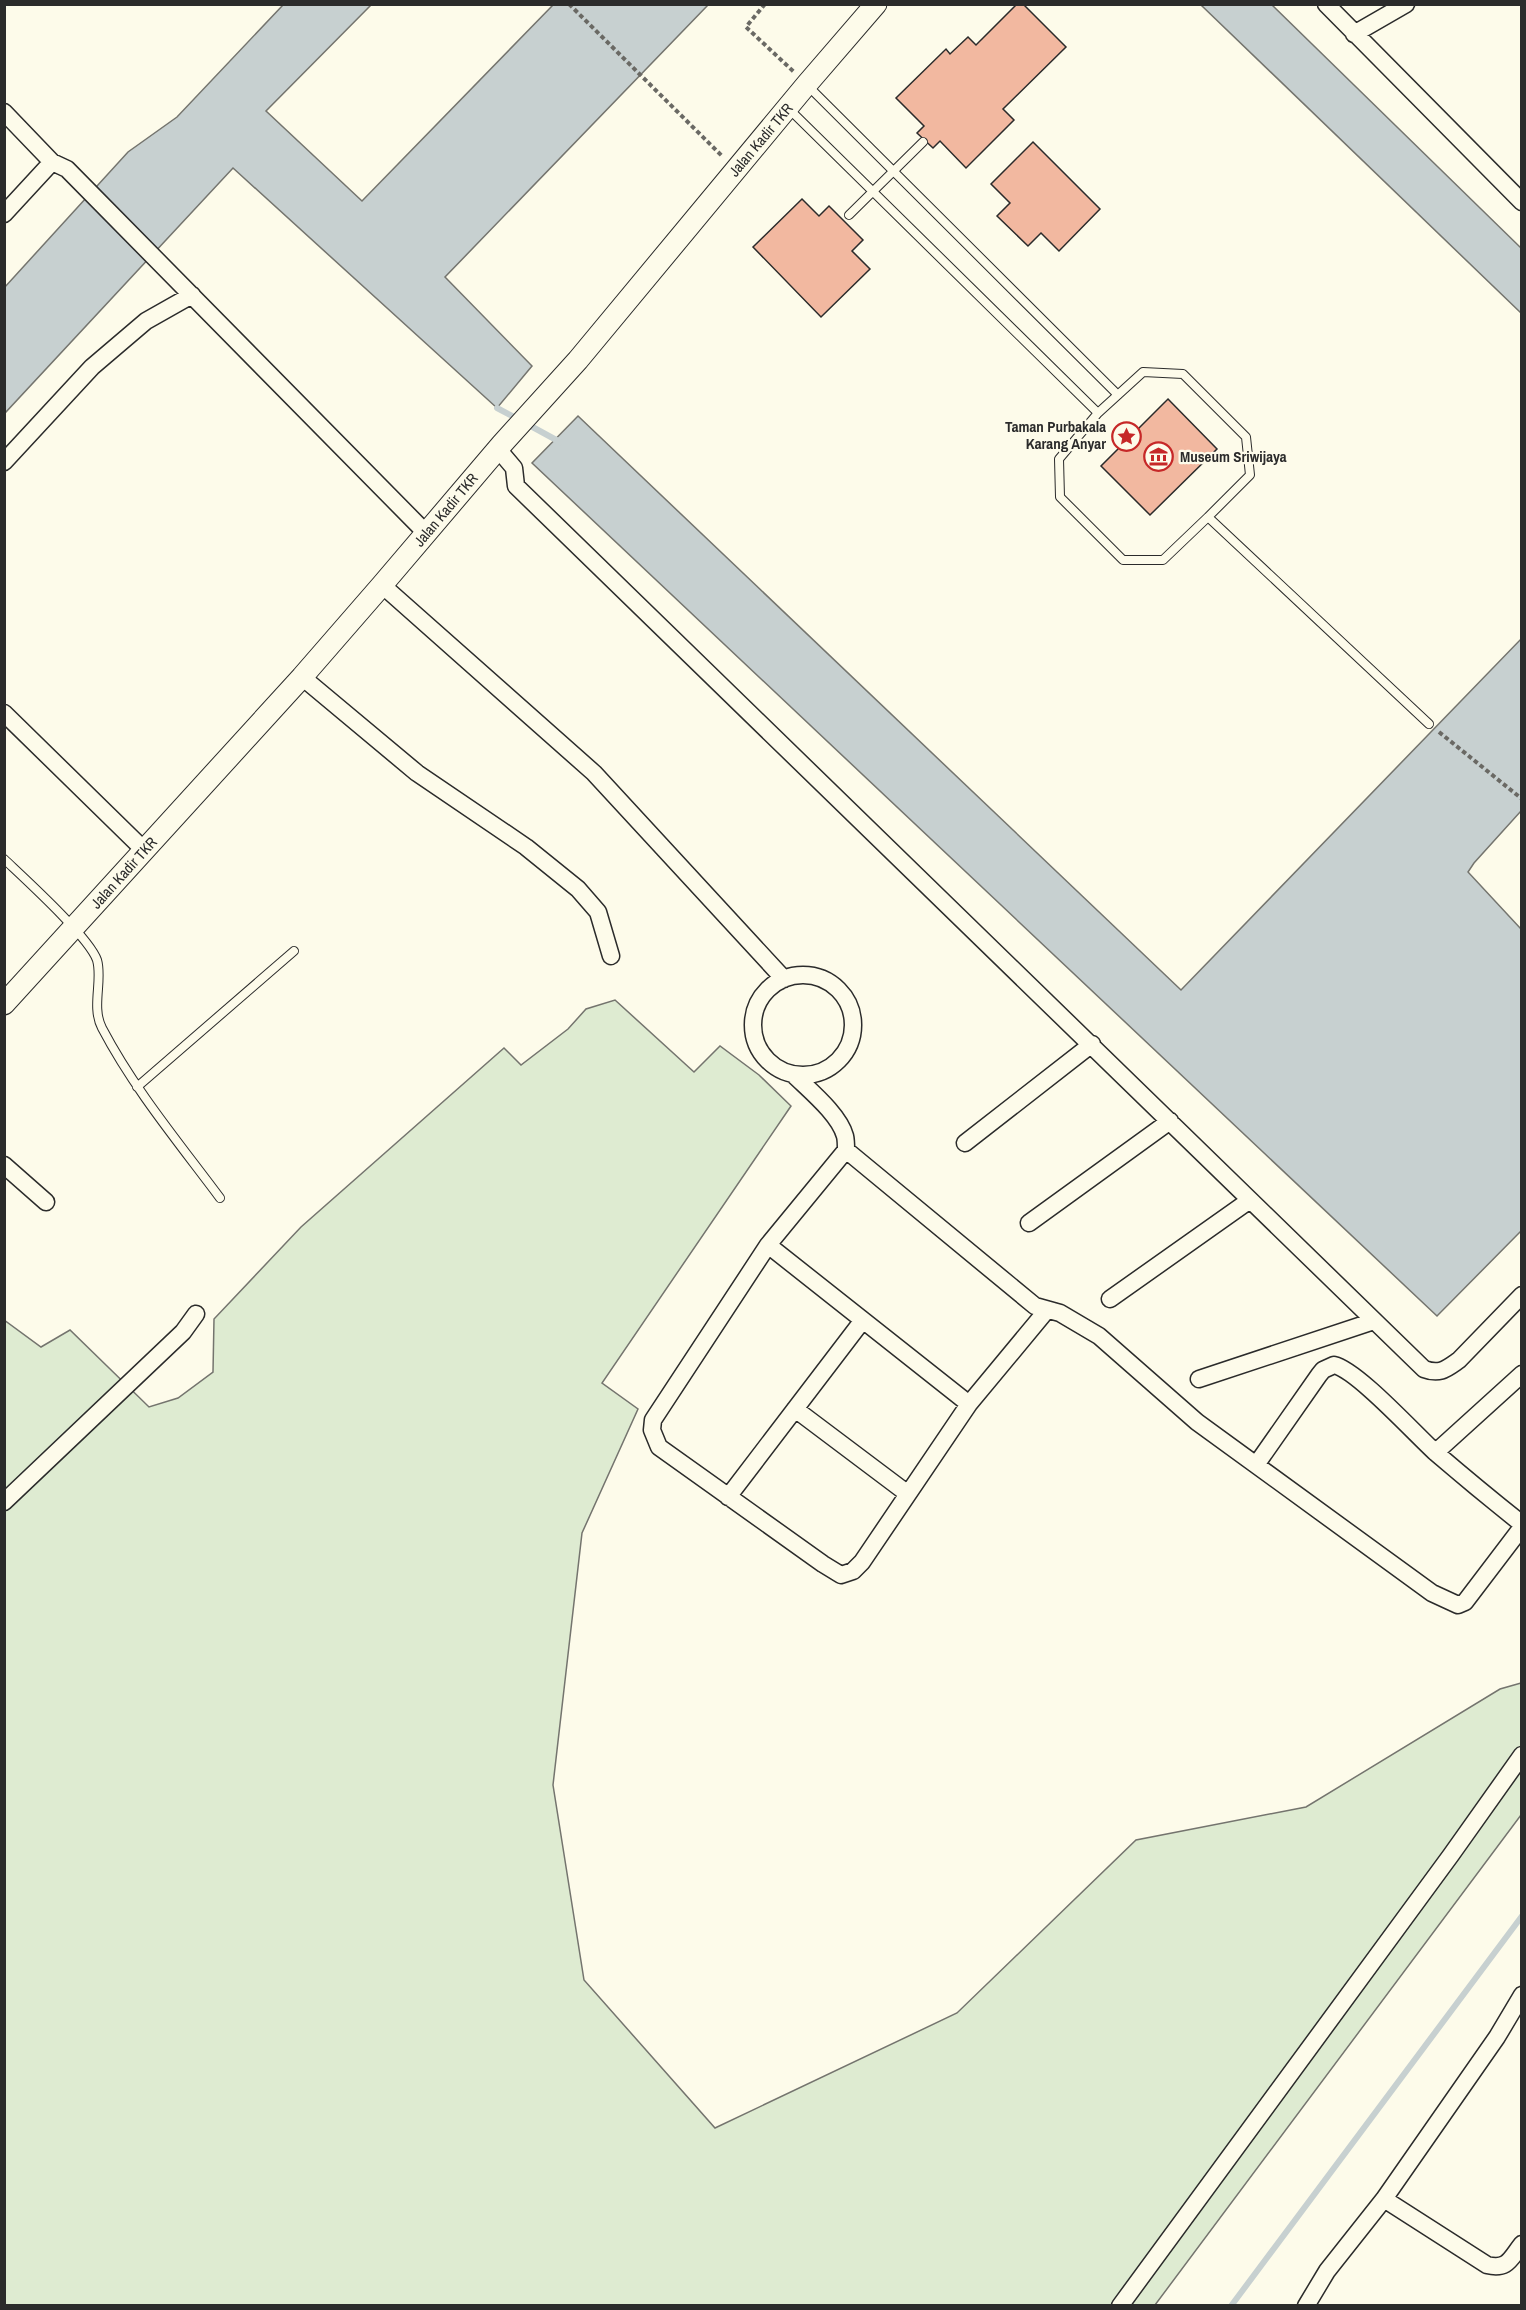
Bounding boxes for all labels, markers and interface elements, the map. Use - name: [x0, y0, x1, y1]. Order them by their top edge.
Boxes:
- street label: Jalan Kadir TKR: [724, 98, 798, 181]
- place label: Taman Purbakala Karang Anyar: [1005, 416, 1106, 454]
- place icon: Taman Purbakala Karang Anyar: [1111, 420, 1143, 452]
- museum icon: Museum Sriwijaya: [1143, 441, 1175, 473]
- place label: Museum Sriwijaya: [1180, 446, 1287, 467]
- street label: Jalan Kadir TKR: [409, 468, 483, 551]
- street label: Jalan Kadir TKR: [86, 832, 162, 913]

